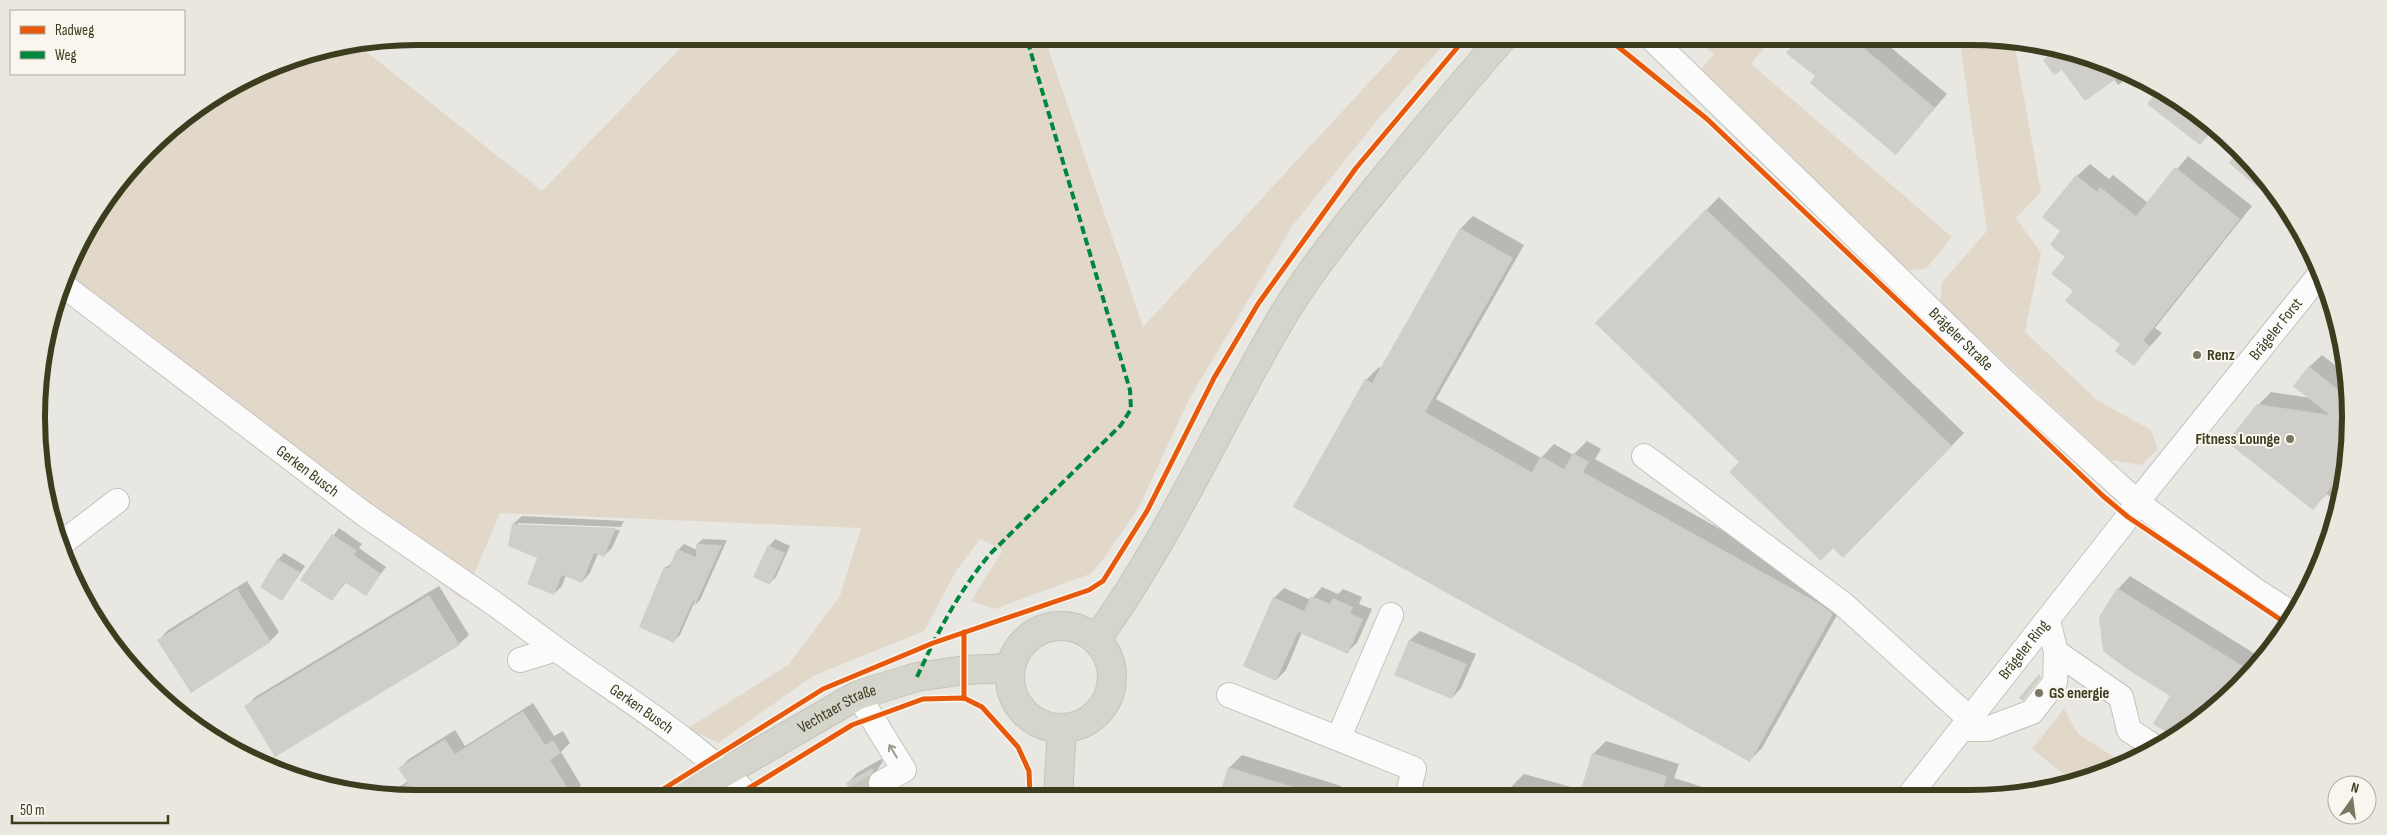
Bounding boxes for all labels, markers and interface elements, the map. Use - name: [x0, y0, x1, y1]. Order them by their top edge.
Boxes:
- legend: [10, 10, 185, 75]
- text: Radweg: [55, 21, 94, 40]
- text: Weg: [55, 46, 77, 65]
- street label: Brägeler Forst: [2245, 294, 2307, 364]
- street label: Brägeler Straße: [1925, 304, 1997, 375]
- place label: Renz: [2207, 346, 2235, 365]
- marker: Renz: [2191, 349, 2203, 361]
- place label: Fitness Lounge: [2195, 430, 2280, 449]
- marker: Fitness Lounge: [2284, 433, 2296, 445]
- street label: Gerken Busch: [273, 441, 343, 501]
- street label: Brägeler Ring: [1995, 616, 2053, 683]
- street label: Gerken Busch: [606, 680, 677, 738]
- street label: Vechtaer Straße: [794, 680, 879, 737]
- place label: GS energie: [2049, 684, 2109, 703]
- marker: GS energie: [2033, 687, 2045, 699]
- one-way arrow: [887, 744, 897, 758]
- north arrow: [2327, 775, 2377, 825]
- text: N: [2349, 779, 2361, 797]
- scale bar: [12, 792, 169, 824]
- text: 50 m: [20, 801, 45, 820]

